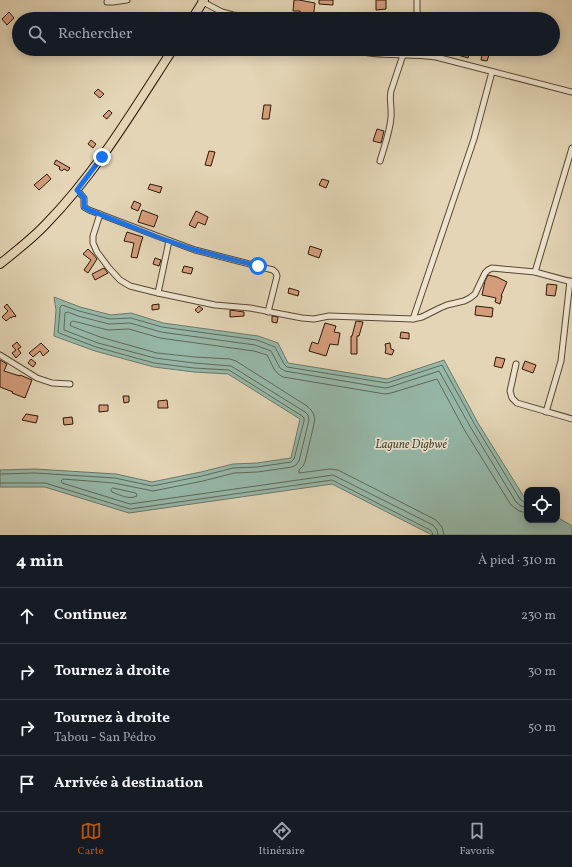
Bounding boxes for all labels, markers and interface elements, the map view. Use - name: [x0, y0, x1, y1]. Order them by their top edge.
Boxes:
- search box: [12, 12, 560, 56]
- icon: search: [26, 23, 48, 45]
- text: Rechercher: [58, 24, 132, 45]
- route end: [93, 148, 111, 166]
- route start: [249, 257, 267, 275]
- water label: Lagune Digbwé: [375, 437, 447, 453]
- map controls: [524, 487, 560, 523]
- button: locate: [524, 487, 560, 523]
- text: 4 min: [16, 550, 63, 573]
- text: À pied · 310 m: [478, 552, 556, 570]
- icon: ahead: [16, 605, 38, 627]
- text: Continuez: [54, 605, 127, 626]
- text: 230 m: [521, 607, 556, 625]
- icon: right: [16, 661, 38, 683]
- text: Tournez à droite: [54, 661, 170, 682]
- text: 30 m: [528, 663, 556, 681]
- text: Tournez à droite: [54, 708, 170, 729]
- icon: right: [16, 717, 38, 739]
- text: 50 m: [528, 719, 556, 737]
- text: Tabou - San Pédro: [54, 729, 156, 747]
- icon: arrive: [16, 773, 38, 795]
- text: Arrivée à destination: [54, 773, 203, 794]
- tab: Carte: [77, 820, 104, 859]
- tab: Itinéraire: [259, 820, 305, 859]
- tab: Favoris: [460, 820, 495, 859]

